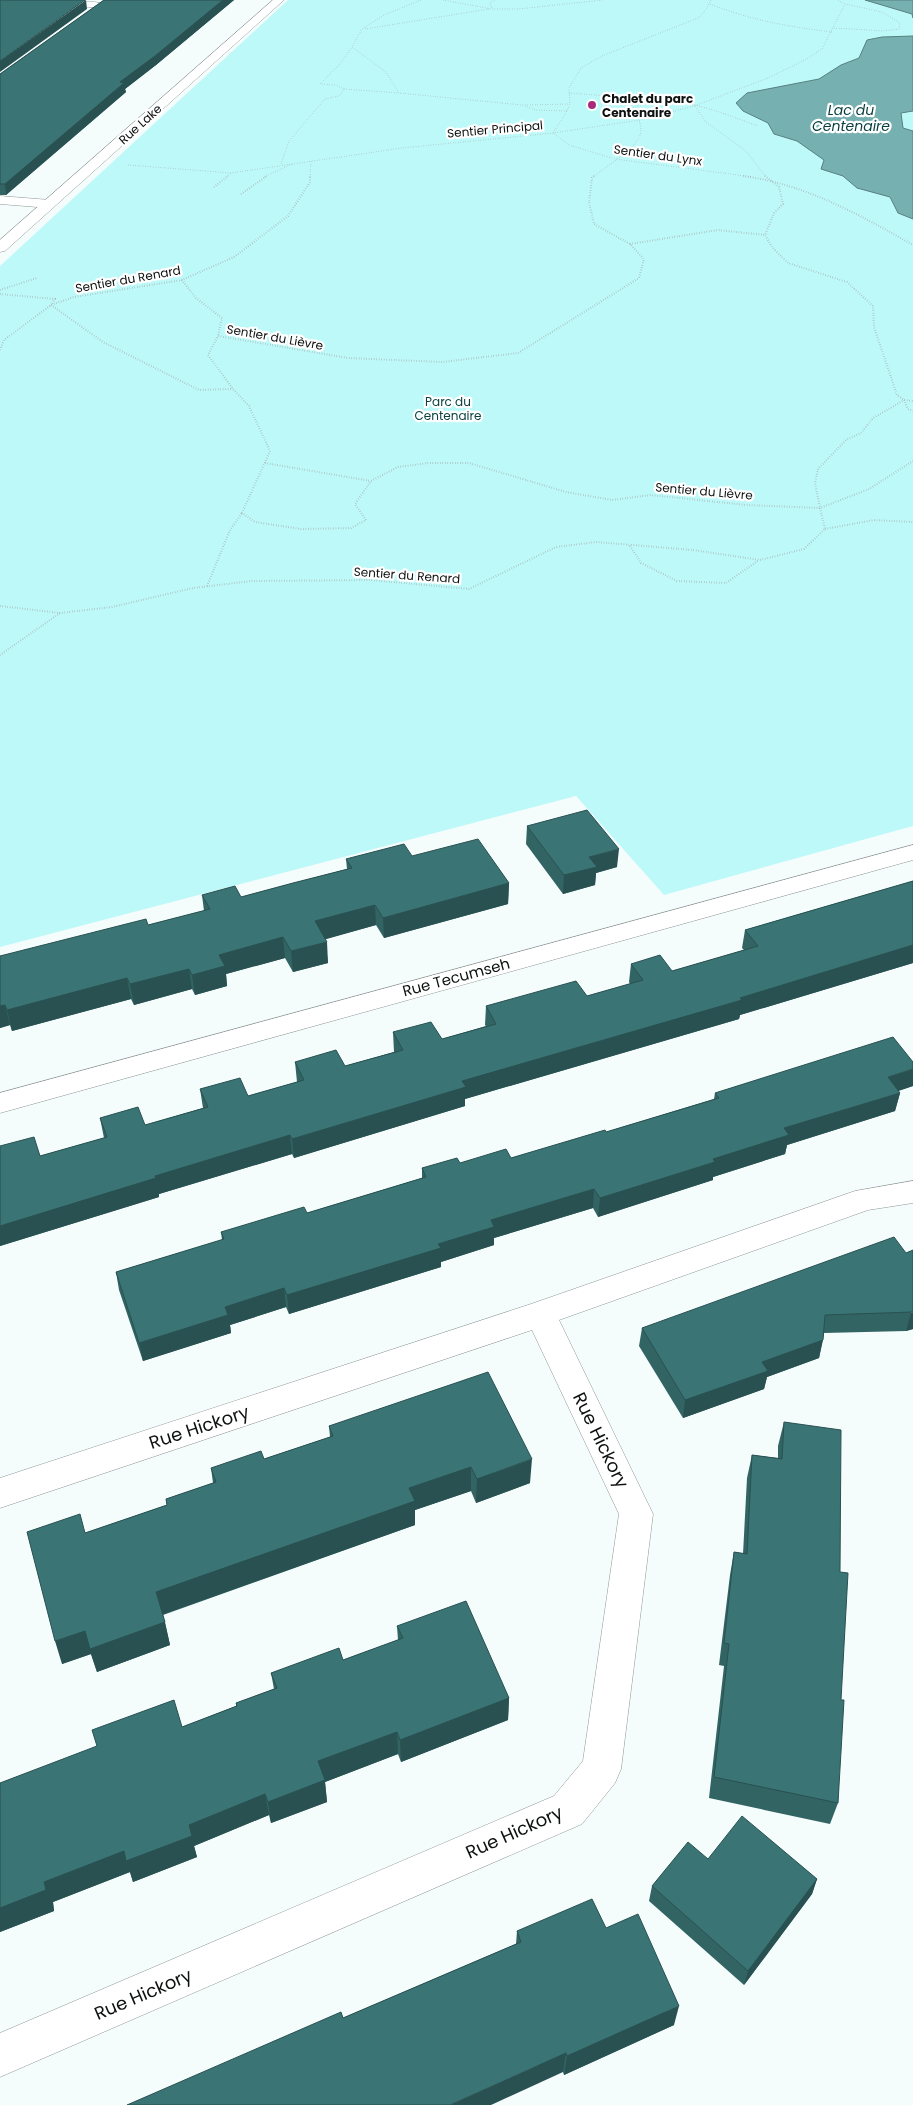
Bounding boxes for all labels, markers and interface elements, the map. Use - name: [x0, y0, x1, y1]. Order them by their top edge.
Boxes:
- place label: Chalet du parc Centenaire: [602, 90, 693, 121]
- marker: Chalet du parc Centenaire: [586, 99, 598, 111]
- street label: Rue Lake: [115, 100, 165, 148]
- water label: Lac du Centenaire: [812, 100, 890, 136]
- street label: Sentier Principal: [446, 116, 544, 142]
- street label: Sentier du Lynx: [613, 140, 703, 170]
- street label: Sentier du Renard: [74, 261, 182, 297]
- street label: Sentier du Lièvre: [225, 320, 325, 354]
- park label: Parc du Centenaire: [415, 393, 481, 424]
- street label: Sentier du Lièvre: [655, 478, 753, 504]
- street label: Sentier du Renard: [353, 563, 461, 587]
- street label: Rue Tecumseh: [400, 953, 512, 1001]
- street label: Rue Hickory: [567, 1388, 635, 1492]
- street label: Rue Hickory: [146, 1399, 252, 1455]
- street label: Rue Hickory: [461, 1799, 567, 1865]
- street label: Rue Hickory: [90, 1962, 196, 2026]

